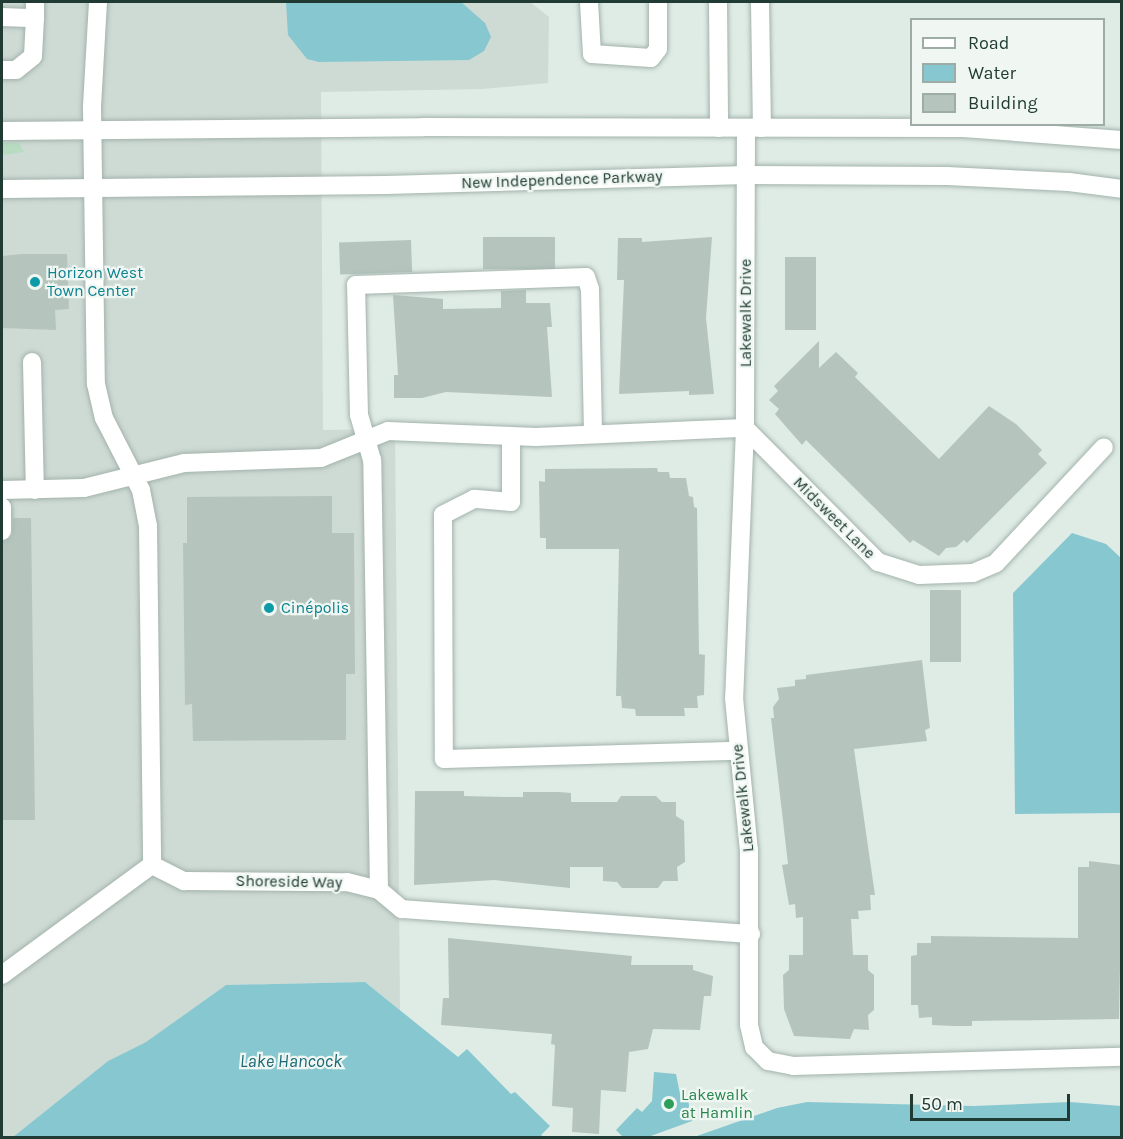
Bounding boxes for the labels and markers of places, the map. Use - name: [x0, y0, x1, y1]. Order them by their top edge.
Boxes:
- place label: Horizon West Town Center: [47, 263, 143, 301]
- marker: Horizon West Town Center: [28, 275, 42, 289]
- place label: Cinépolis: [281, 598, 349, 618]
- marker: Cinépolis: [262, 601, 276, 615]
- place label: Lakewalk at Hamlin: [681, 1085, 753, 1123]
- marker: Lakewalk at Hamlin: [662, 1097, 676, 1111]

